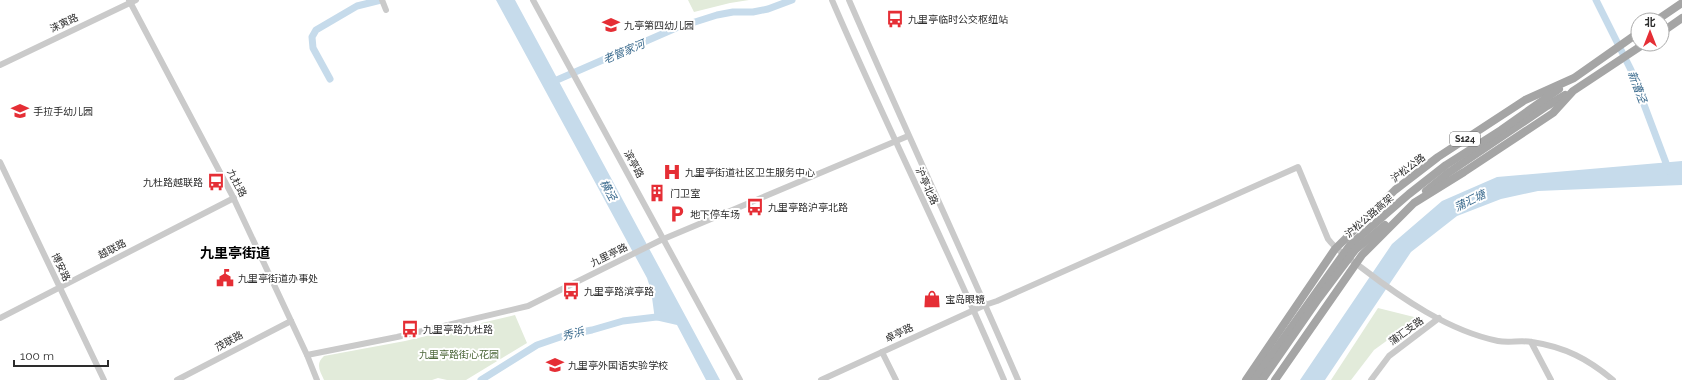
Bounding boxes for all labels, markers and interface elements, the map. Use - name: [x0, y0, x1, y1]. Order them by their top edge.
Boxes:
- bus stop icon: 九里亭临时公交枢纽站: [885, 9, 905, 29]
- street label: 涞寅路: [48, 12, 80, 34]
- north arrow: [1630, 12, 1670, 52]
- place label: 九里亭临时公交枢纽站: [908, 14, 1008, 25]
- school or university icon: 九亭第四幼儿园: [601, 15, 621, 35]
- text: 北: [1645, 16, 1656, 29]
- place label: 九亭第四幼儿园: [624, 20, 694, 31]
- water label: 老管家河: [601, 37, 649, 67]
- water label: 新漕泾: [1625, 69, 1649, 106]
- school or university icon: 手拉手幼儿园: [10, 101, 30, 121]
- place label: 手拉手幼儿园: [33, 106, 93, 117]
- road number: S124: [1450, 132, 1480, 146]
- street label: 滨亭路: [622, 148, 646, 180]
- street label: 沪松公路: [1389, 152, 1427, 184]
- hospital icon: 九里亭街道社区卫生服务中心: [662, 162, 682, 182]
- street label: 沪亭北路: [914, 166, 940, 206]
- street label: 九杜路: [225, 167, 249, 199]
- place label: 九里亭街道社区卫生服务中心: [685, 167, 815, 178]
- bus stop icon: 九杜路越联路: [206, 172, 226, 192]
- place label: 九杜路越联路: [143, 177, 203, 188]
- water label: 横泾: [597, 177, 619, 204]
- building icon: 门卫室: [647, 183, 667, 203]
- water label: 蒲汇塘: [1452, 187, 1489, 214]
- place label: 门卫室: [670, 188, 700, 199]
- street label: 沪松公路高架: [1343, 192, 1395, 240]
- bus stop icon: 九里亭路沪亭北路: [745, 197, 765, 217]
- place label: 九里亭路沪亭北路: [768, 202, 848, 213]
- parking icon: 地下停车场: [667, 204, 687, 224]
- place label: 地下停车场: [690, 209, 740, 220]
- street label: 越联路: [96, 237, 128, 261]
- street label: 九里亭路: [589, 241, 629, 269]
- district label: 九里亭街道: [200, 245, 270, 261]
- street label: 博安路: [50, 251, 72, 283]
- public building icon: 九里亭街道办事处: [215, 268, 235, 288]
- place label: 九里亭街道办事处: [238, 273, 318, 284]
- bus stop icon: 九里亭路滨亭路: [561, 281, 581, 301]
- place label: 九里亭路滨亭路: [584, 286, 654, 297]
- shop icon: 宝岛眼镜: [922, 289, 942, 309]
- place label: 宝岛眼镜: [945, 294, 985, 305]
- street label: 蒲汇支路: [1387, 315, 1425, 347]
- bus stop icon: 九里亭路九杜路: [400, 319, 420, 339]
- street label: 卓亭路: [883, 322, 915, 344]
- place label: 九里亭路九杜路: [423, 324, 493, 335]
- water label: 秀浜: [561, 325, 586, 343]
- street label: 茂联路: [213, 329, 245, 353]
- scale bar: [14, 342, 108, 368]
- text: 100 m: [20, 349, 54, 363]
- park label: 九里亭路街心花园: [419, 349, 499, 360]
- school or university icon: 九里亭外国语实验学校: [545, 355, 565, 375]
- place label: 九里亭外国语实验学校: [568, 360, 668, 371]

